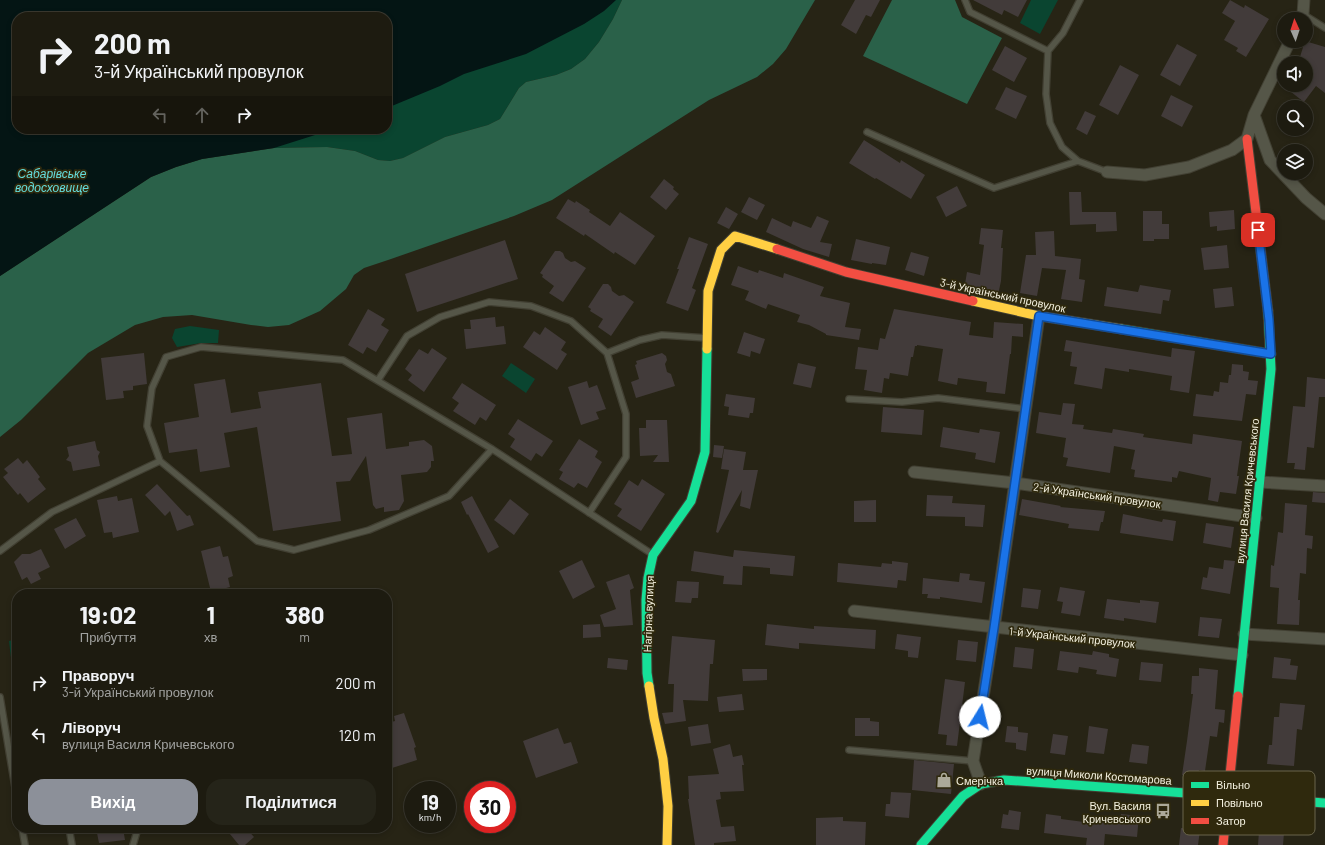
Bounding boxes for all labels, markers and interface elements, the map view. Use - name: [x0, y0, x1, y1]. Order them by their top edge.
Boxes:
- north arrow: [1277, 12, 1313, 48]
- map controls: [1277, 12, 1313, 180]
- text: 200 m: [94, 26, 171, 60]
- icon: right: [28, 28, 80, 80]
- button: sound: [1277, 56, 1313, 92]
- text: 3-й Український провулок: [94, 60, 304, 82]
- button: search: [1277, 100, 1313, 136]
- icon: left: [149, 104, 171, 126]
- icon: ahead: [191, 104, 213, 126]
- icon: right: [233, 104, 255, 126]
- button: layers: [1277, 144, 1313, 180]
- water label: Сабарівське водосховище: [15, 166, 89, 195]
- pin: [1241, 213, 1275, 247]
- icon: arrive: [1247, 219, 1269, 241]
- street label: 3-й Український провулок: [939, 275, 1067, 315]
- street label: вулиця Василя Кричевського: [1233, 418, 1261, 564]
- street label: 2-й Український провулок: [1033, 480, 1162, 510]
- street label: Нагірна вулиця: [640, 575, 656, 653]
- text: 19:02: [79, 600, 137, 629]
- text: 1: [206, 600, 215, 629]
- text: 380: [285, 600, 325, 629]
- street label: 1-й Український провулок: [1009, 624, 1136, 650]
- text: Прибуття: [80, 629, 136, 645]
- text: хв: [204, 629, 217, 645]
- text: m: [299, 629, 310, 645]
- text: Праворуч: [62, 666, 135, 684]
- icon: right: [28, 672, 50, 694]
- text: 200 m: [336, 674, 376, 692]
- text: 3-й Український провулок: [62, 684, 213, 700]
- position arrow: [959, 696, 1001, 738]
- text: Ліворуч: [62, 718, 121, 736]
- icon: left: [28, 724, 50, 746]
- text: 120 m: [339, 726, 376, 744]
- text: вулиця Василя Кричевського: [62, 736, 235, 752]
- street label: вулиця Миколи Костомарова: [1026, 763, 1173, 787]
- shop icon: Смерічка: [935, 771, 953, 789]
- legend: [1183, 771, 1315, 835]
- place label: Смерічка: [956, 774, 1004, 787]
- text: Вільно: [1216, 778, 1250, 791]
- button: Вихід: [28, 779, 198, 825]
- button: Поділитися: [206, 779, 376, 825]
- speed limit sign: 30: [464, 781, 516, 833]
- text: 19: [421, 790, 439, 814]
- text: Повільно: [1216, 796, 1263, 809]
- place label: Вул. Василя Кричевського: [1083, 799, 1151, 825]
- bus stop icon: Вул. Василя Кричевського: [1154, 802, 1172, 820]
- text: km/h: [419, 811, 441, 823]
- text: Затор: [1216, 814, 1246, 827]

